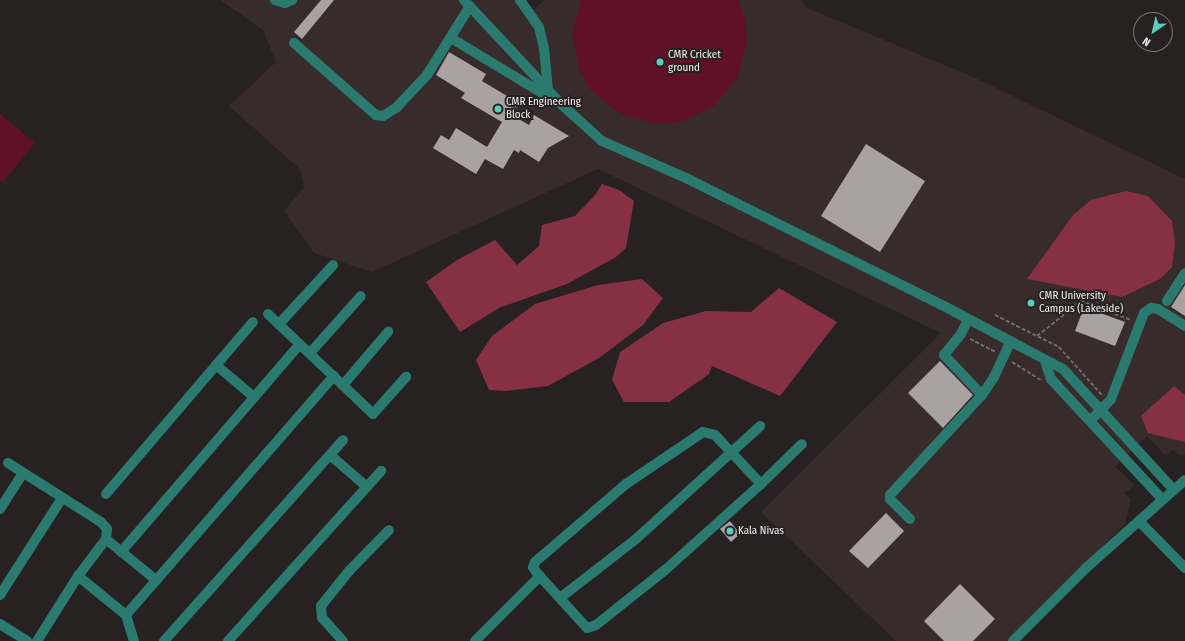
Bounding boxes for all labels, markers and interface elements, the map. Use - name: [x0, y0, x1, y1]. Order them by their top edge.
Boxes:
- north arrow: [1133, 12, 1173, 52]
- text: N: [1140, 34, 1153, 49]
- place label: CMR Cricket ground: [668, 49, 721, 75]
- marker: CMR Cricket ground: [655, 57, 665, 67]
- place label: CMR Engineering Block: [506, 96, 581, 122]
- marker: CMR Engineering Block: [493, 104, 503, 114]
- place label: CMR University Campus (Lakeside): [1039, 290, 1123, 316]
- marker: CMR University Campus (Lakeside): [1026, 298, 1036, 308]
- place label: Kala Nivas: [738, 524, 784, 538]
- marker: Kala Nivas: [725, 526, 735, 536]

